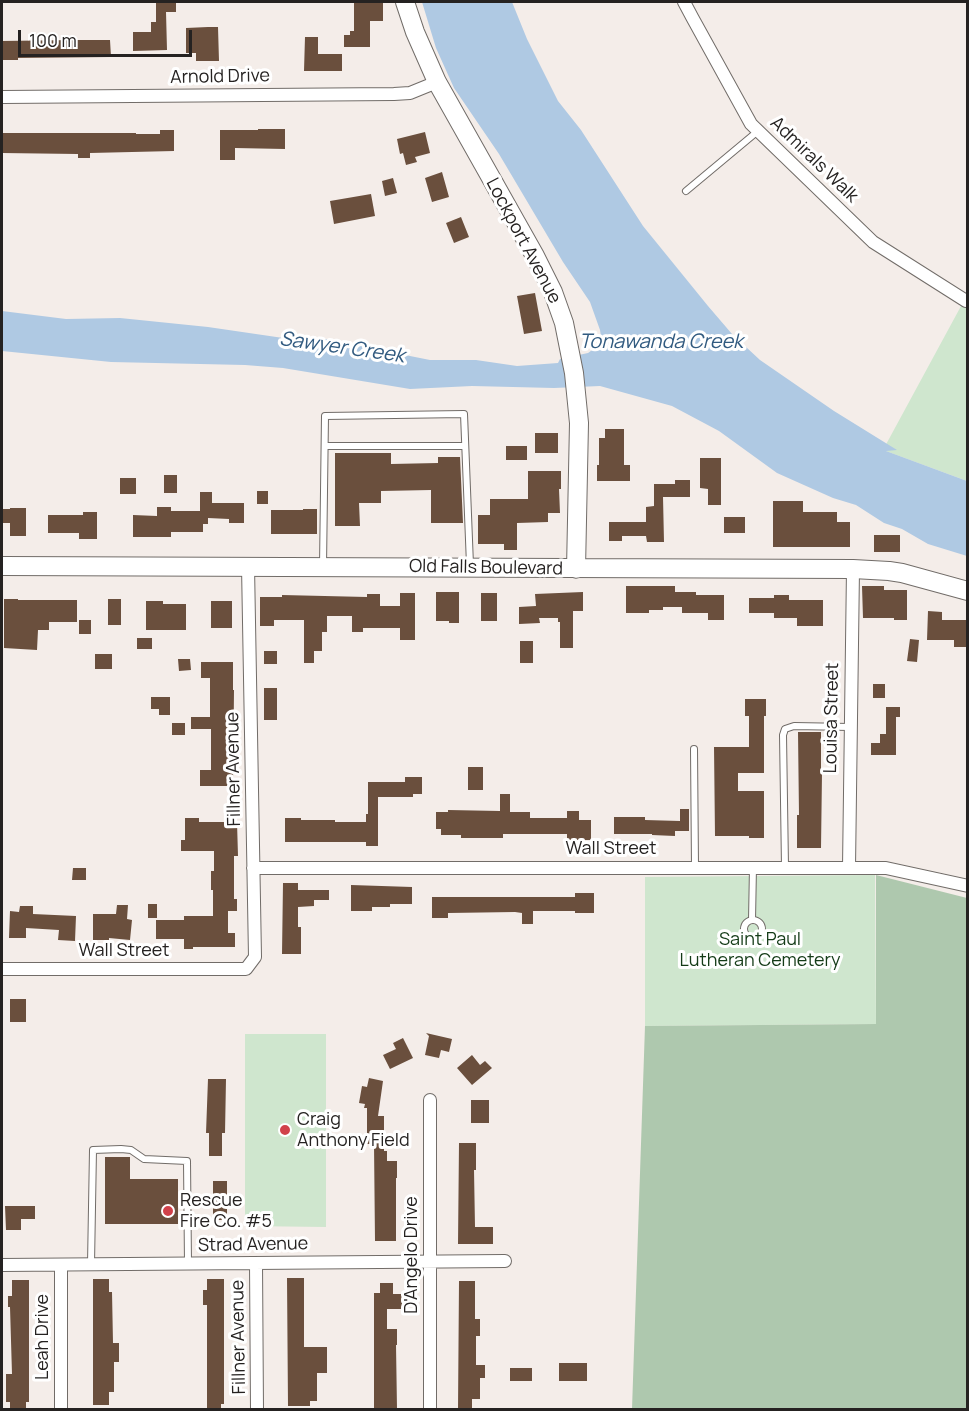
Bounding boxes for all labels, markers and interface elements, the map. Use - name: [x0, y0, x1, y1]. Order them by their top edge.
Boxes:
- scale bar: [21, 18, 195, 56]
- text: 100 m: [29, 28, 77, 52]
- street label: Arnold Drive: [170, 65, 270, 89]
- street label: Admirals Walk: [765, 113, 863, 207]
- street label: Lockport Avenue: [481, 175, 565, 307]
- water label: Sawyer Creek: [278, 327, 406, 369]
- water label: Tonawanda Creek: [579, 330, 743, 354]
- street label: Old Falls Boulevard: [409, 556, 563, 580]
- street label: Louisa Street: [820, 662, 844, 774]
- street label: Fillner Avenue: [222, 712, 246, 826]
- street label: Wall Street: [566, 838, 656, 860]
- park label: Saint Paul Lutheran Cemetery: [680, 929, 840, 972]
- street label: Wall Street: [79, 940, 169, 962]
- place label: Craig Anthony Field: [297, 1109, 410, 1152]
- marker: Craig Anthony Field: [278, 1123, 292, 1137]
- place label: Rescue Fire Co. #5: [180, 1190, 272, 1232]
- street label: D'Angelo Drive: [401, 1196, 423, 1314]
- marker: Rescue Fire Co. #5: [161, 1204, 175, 1218]
- street label: Strad Avenue: [198, 1233, 308, 1257]
- street label: Fillner Avenue: [227, 1280, 251, 1394]
- street label: Leah Drive: [32, 1294, 54, 1380]

